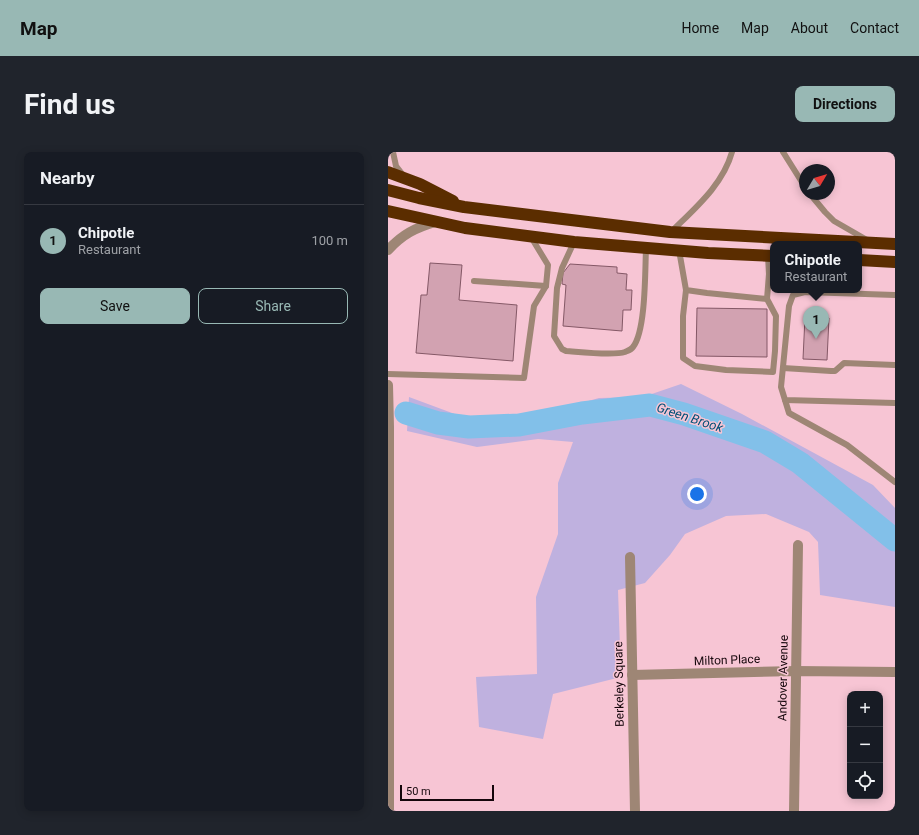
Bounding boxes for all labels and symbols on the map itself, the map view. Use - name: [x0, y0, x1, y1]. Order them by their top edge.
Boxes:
- north arrow: [799, 164, 835, 200]
- pin: 1: [803, 306, 829, 339]
- water label: Green Brook: [655, 400, 726, 435]
- your location: [687, 484, 707, 504]
- street label: Andover Avenue: [775, 635, 791, 721]
- street label: Berkeley Square: [611, 641, 627, 727]
- street label: Milton Place: [694, 652, 760, 668]
- scale bar: [400, 783, 494, 802]

